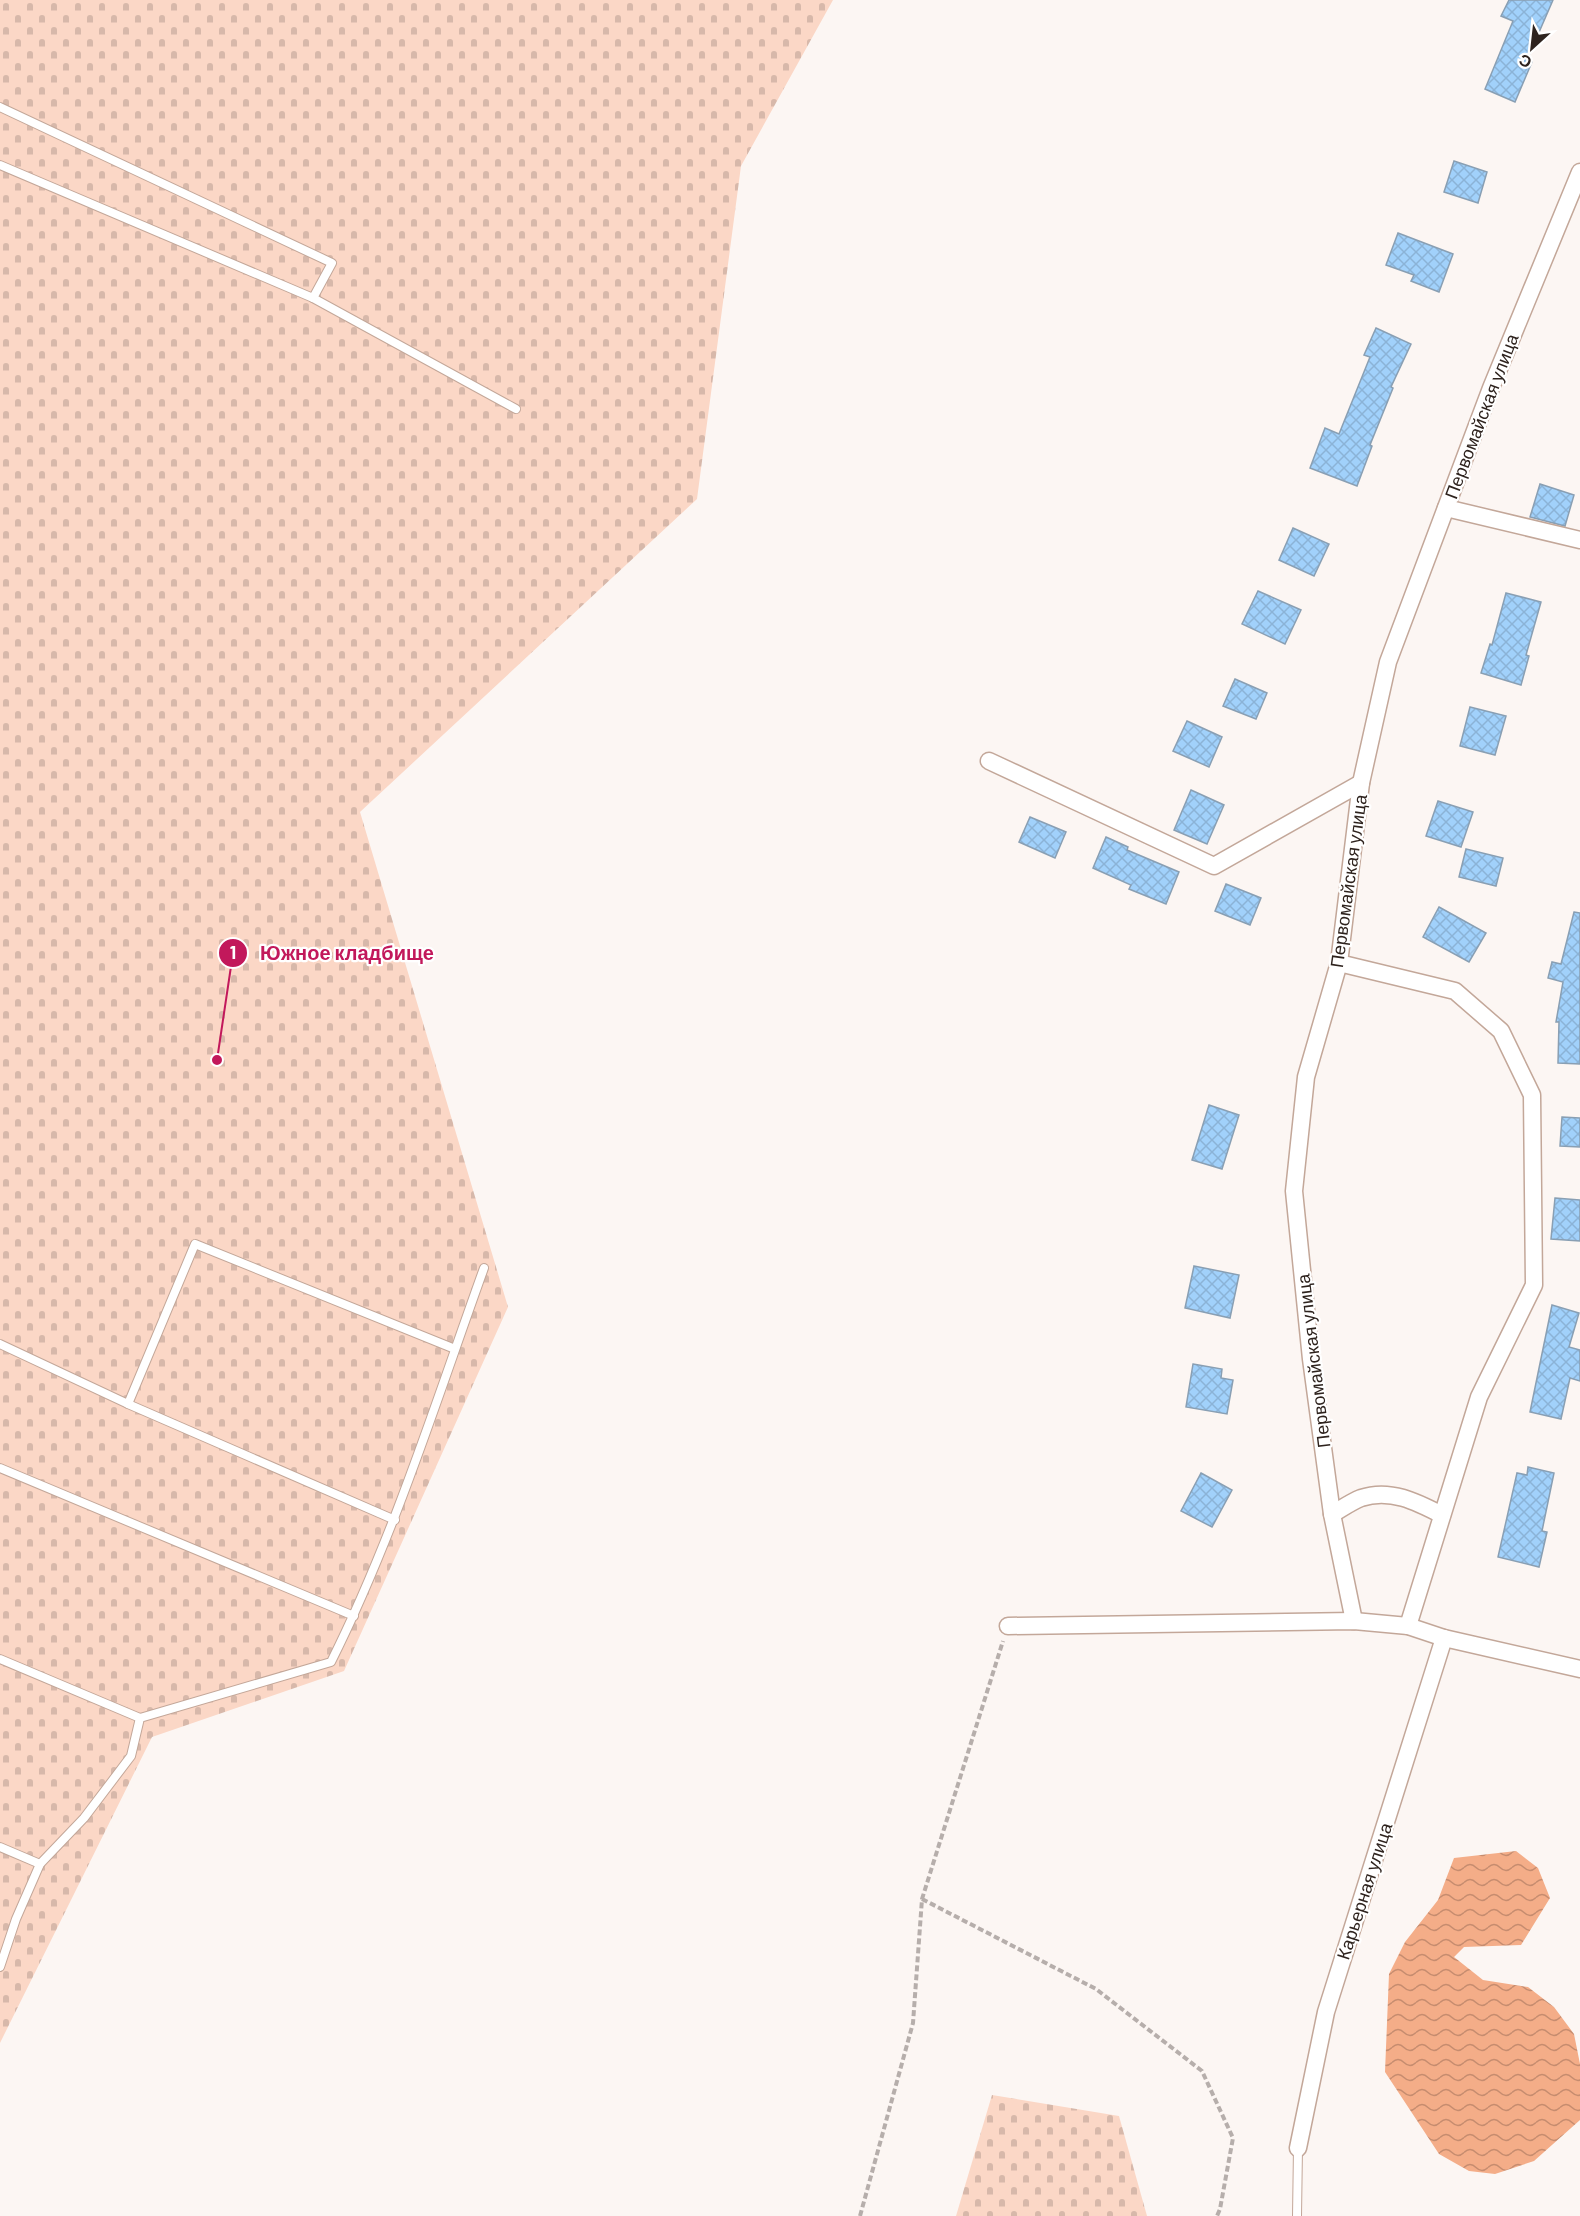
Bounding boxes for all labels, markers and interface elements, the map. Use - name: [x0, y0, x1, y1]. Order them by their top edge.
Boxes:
- north arrow: [1502, 18, 1562, 78]
- text: С: [1515, 51, 1534, 73]
- street label: Первомайская улица: [1439, 330, 1523, 502]
- street label: Первомайская улица: [1325, 792, 1371, 969]
- callout: Южное кладбище: [218, 934, 446, 972]
- text: Южное кладбище: [260, 940, 434, 964]
- text: 1: [230, 941, 236, 963]
- street label: Первомайская улица: [1291, 1272, 1335, 1449]
- street label: Карьерная улица: [1331, 1819, 1397, 1962]

